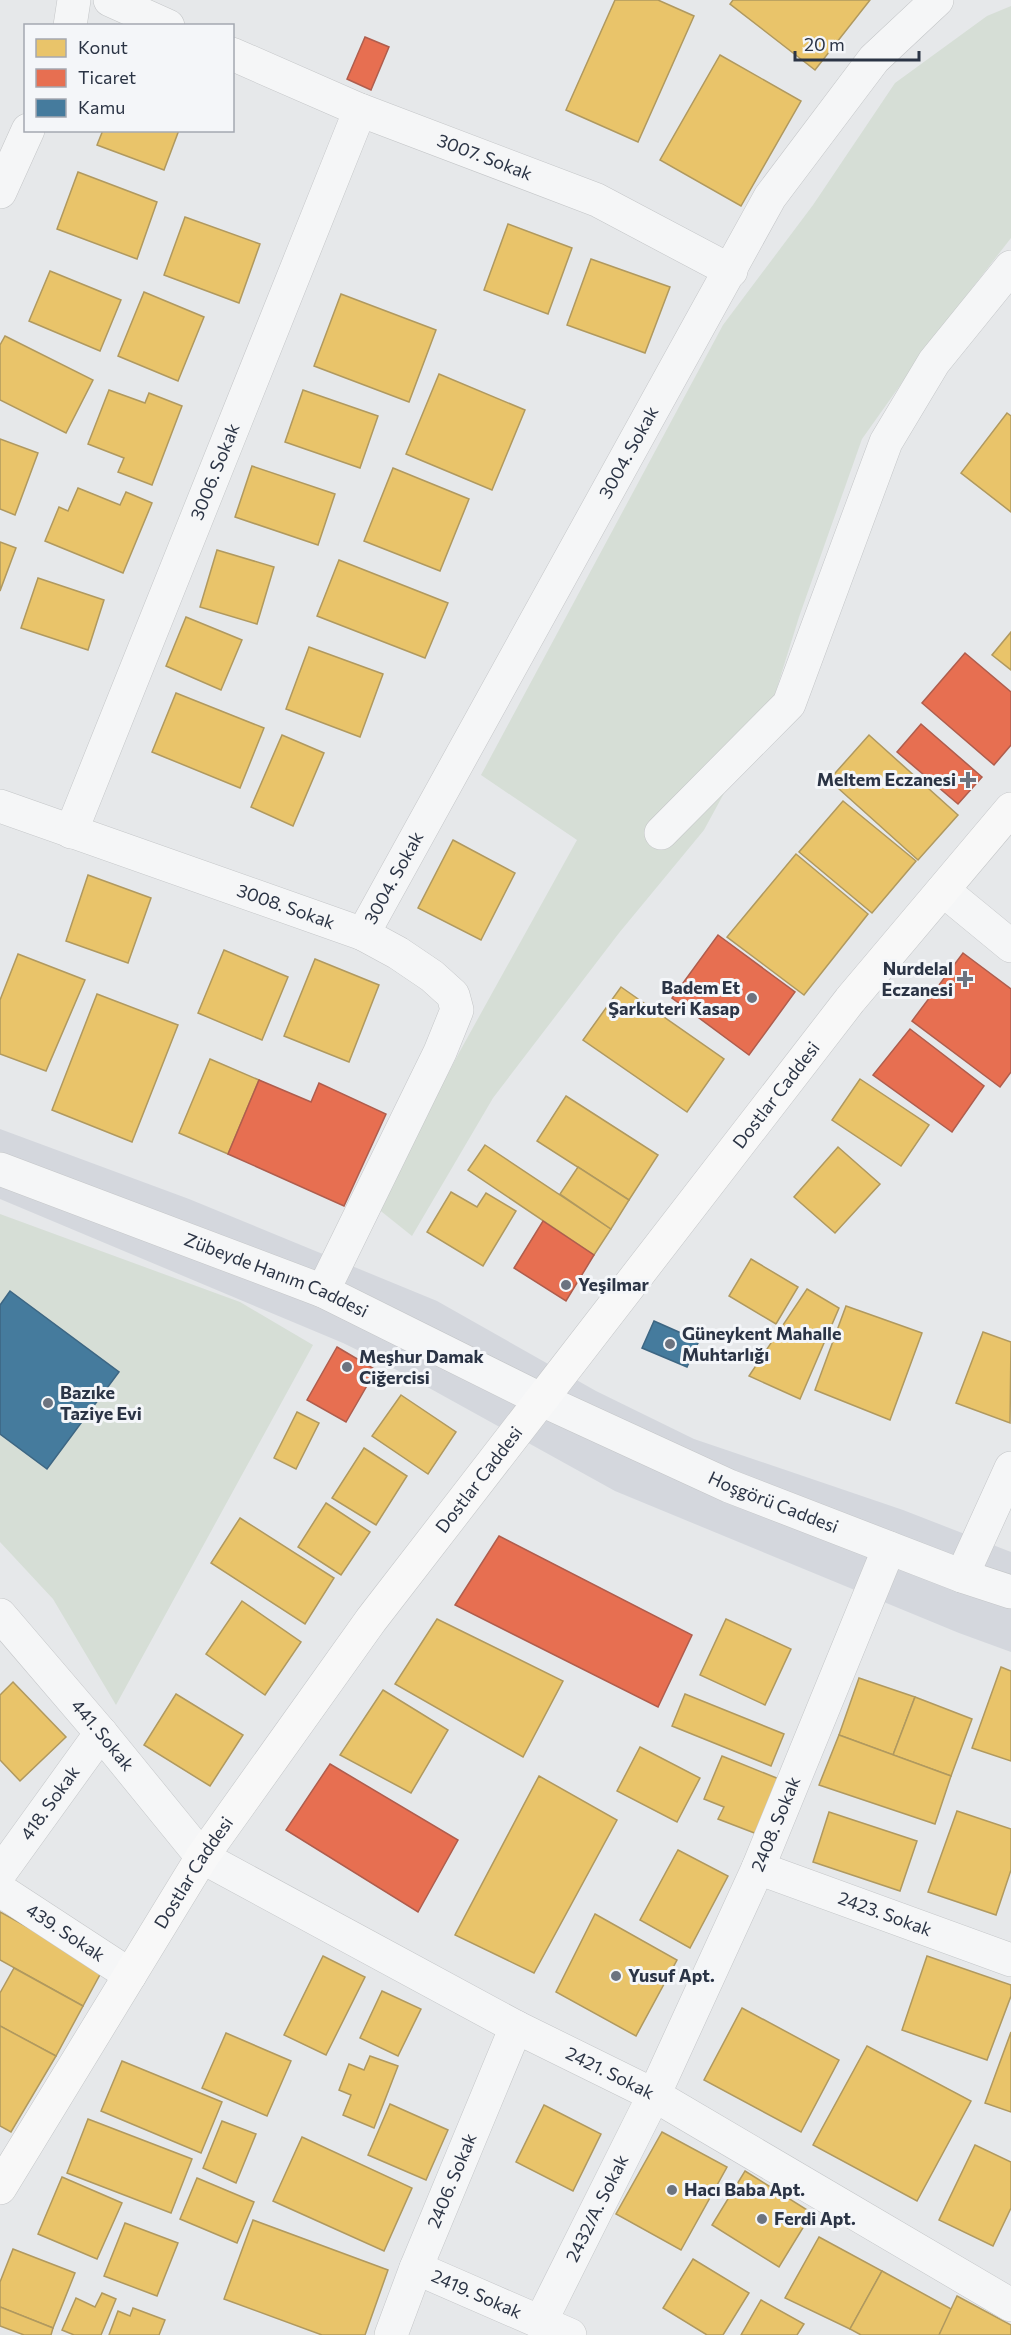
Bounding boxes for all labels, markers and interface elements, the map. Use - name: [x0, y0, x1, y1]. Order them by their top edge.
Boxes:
- legend: [24, 24, 234, 132]
- scale bar: [795, 24, 920, 62]
- text: 20 m: [804, 33, 845, 55]
- text: Konut: [78, 36, 128, 58]
- text: Ticaret: [78, 66, 136, 88]
- text: Kamu: [78, 96, 125, 118]
- street label: 3007. Sokak: [434, 128, 536, 184]
- street label: 3004. Sokak: [594, 402, 663, 502]
- street label: 3006. Sokak: [185, 420, 244, 523]
- place label: Meltem Eczanesi: [817, 768, 956, 790]
- marker: Meltem Eczanesi: [961, 773, 975, 787]
- street label: 3004. Sokak: [359, 827, 428, 928]
- street label: 3008. Sokak: [234, 878, 338, 933]
- place label: Nurdelal Eczanesi: [881, 957, 953, 1000]
- marker: Nurdelal Eczanesi: [958, 972, 972, 986]
- place label: Badem Et Şarkuteri Kasap: [608, 976, 740, 1019]
- marker: Badem Et Şarkuteri Kasap: [745, 991, 759, 1005]
- street label: Dostlar Caddesi: [728, 1037, 824, 1152]
- street label: Zübeyde Hanım Caddesi: [181, 1228, 372, 1322]
- place label: Yeşilmar: [578, 1273, 650, 1295]
- marker: Yeşilmar: [559, 1278, 573, 1292]
- place label: Güneykent Mahalle Muhtarlığı: [682, 1322, 842, 1365]
- marker: Güneykent Mahalle Muhtarlığı: [663, 1337, 677, 1351]
- place label: Meşhur Damak Ciğercisi: [359, 1345, 485, 1388]
- marker: Meşhur Damak Ciğercisi: [340, 1360, 354, 1374]
- place label: Bazıke Taziye Evi: [60, 1381, 142, 1424]
- marker: Bazıke Taziye Evi: [41, 1396, 55, 1410]
- street label: Dostlar Caddesi: [430, 1421, 527, 1537]
- street label: Hoşgörü Caddesi: [705, 1466, 842, 1537]
- street label: 441. Sokak: [67, 1694, 140, 1775]
- street label: 418. Sokak: [15, 1761, 84, 1844]
- street label: 2408. Sokak: [746, 1773, 804, 1875]
- street label: Dostlar Caddesi: [149, 1812, 237, 1932]
- street label: 2423. Sokak: [835, 1886, 935, 1940]
- street label: 439. Sokak: [22, 1898, 110, 1966]
- place label: Yusuf Apt.: [628, 1964, 715, 1986]
- marker: Yusuf Apt.: [609, 1969, 623, 1983]
- street label: 2421. Sokak: [562, 2041, 658, 2104]
- street label: 2406. Sokak: [422, 2129, 481, 2231]
- street label: 2432/A. Sokak: [560, 2151, 632, 2265]
- place label: Hacı Baba Apt.: [684, 2178, 805, 2200]
- marker: Hacı Baba Apt.: [665, 2183, 679, 2197]
- place label: Ferdi Apt.: [774, 2207, 856, 2229]
- marker: Ferdi Apt.: [755, 2212, 769, 2226]
- street label: 2419. Sokak: [428, 2264, 526, 2323]

